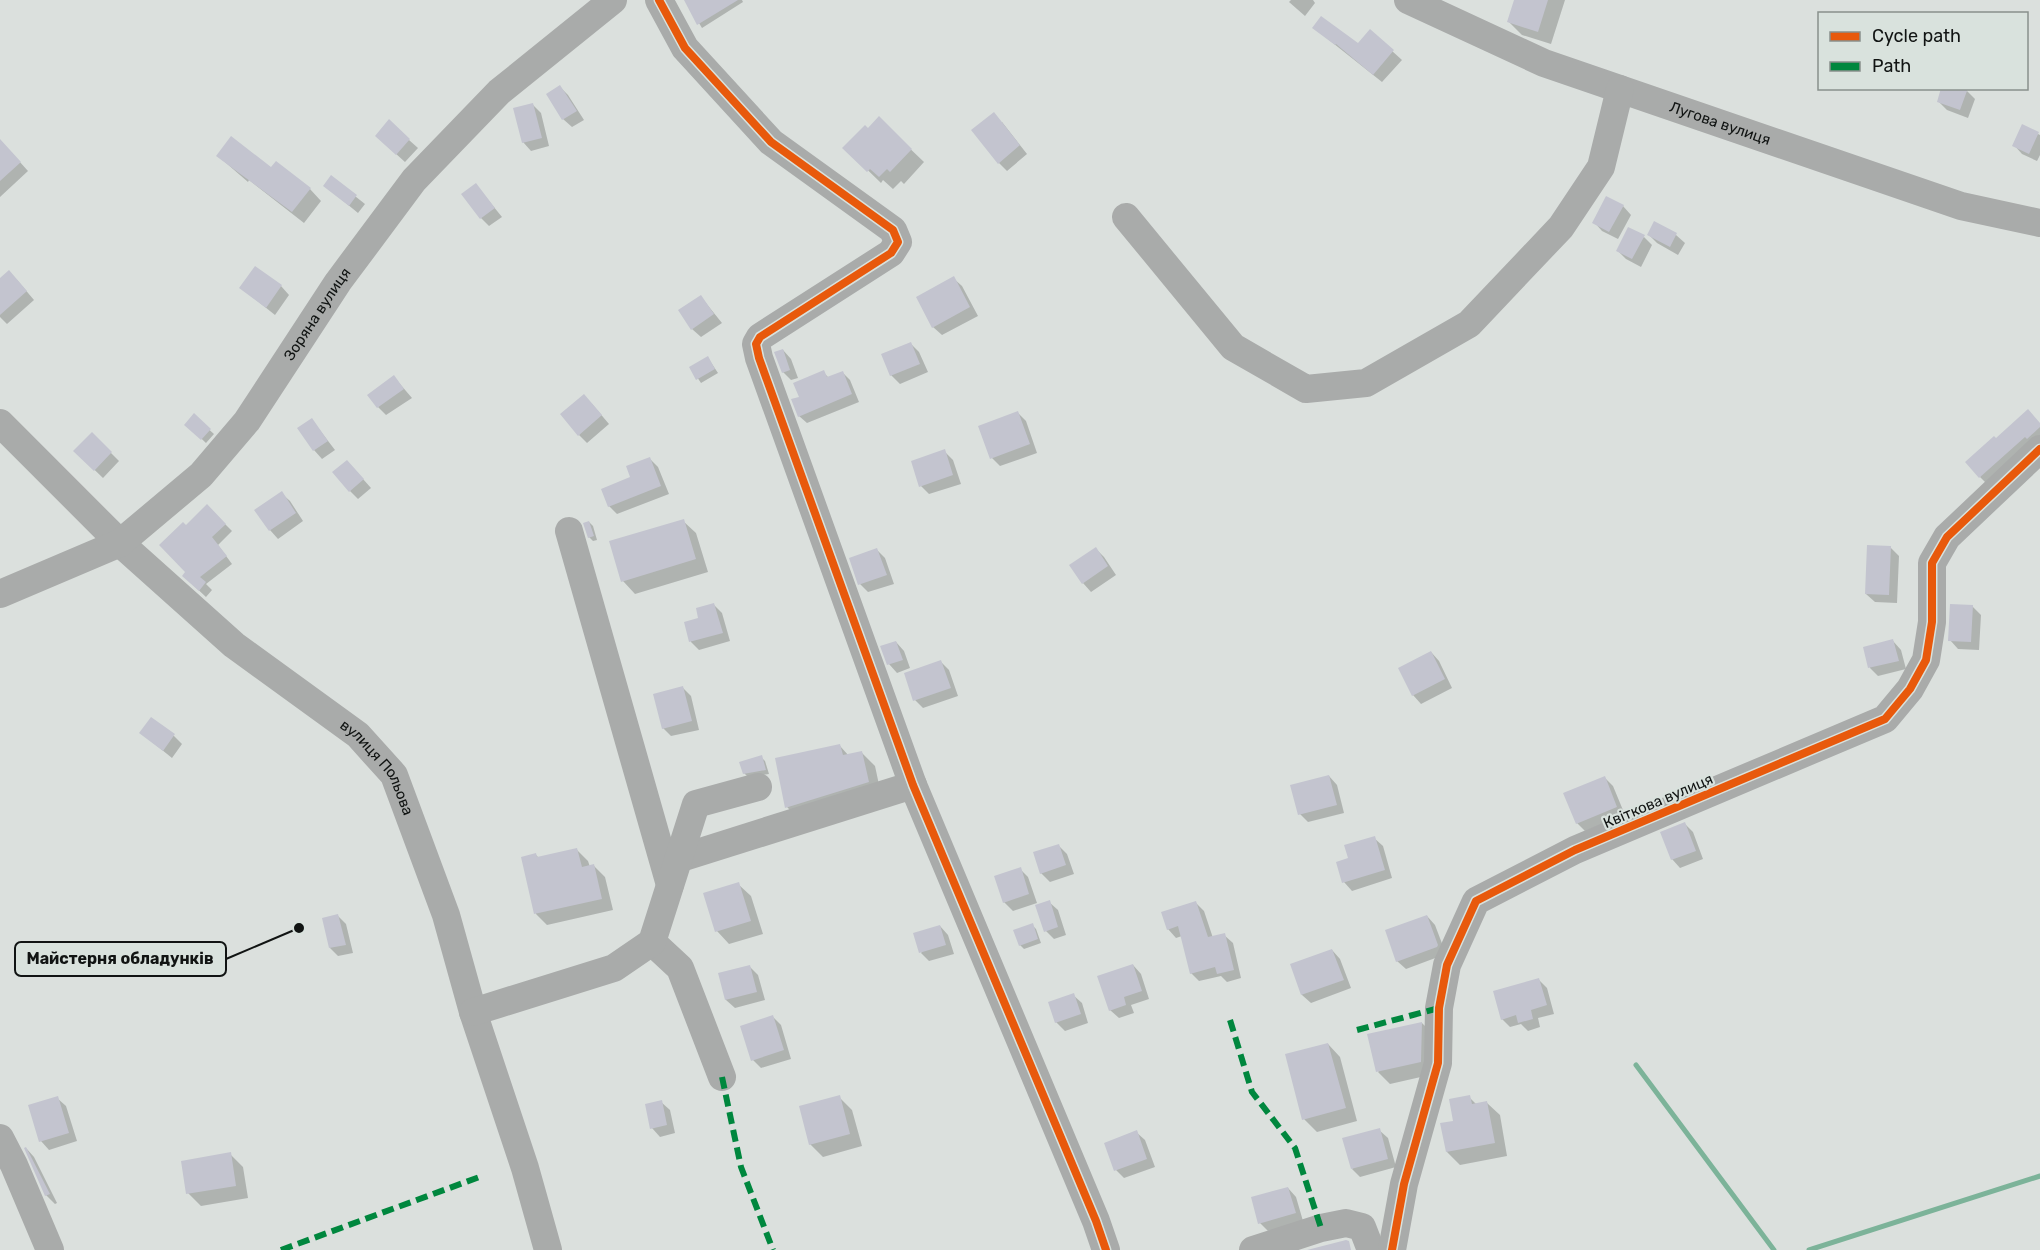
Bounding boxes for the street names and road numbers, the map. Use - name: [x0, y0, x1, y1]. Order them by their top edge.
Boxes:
- street label: Лугова вулиця: [1667, 98, 1773, 149]
- street label: Зоряна вулиця: [280, 264, 355, 364]
- street label: вулиця Польова: [337, 716, 417, 818]
- street label: Квіткова вулиця: [1600, 770, 1716, 832]

